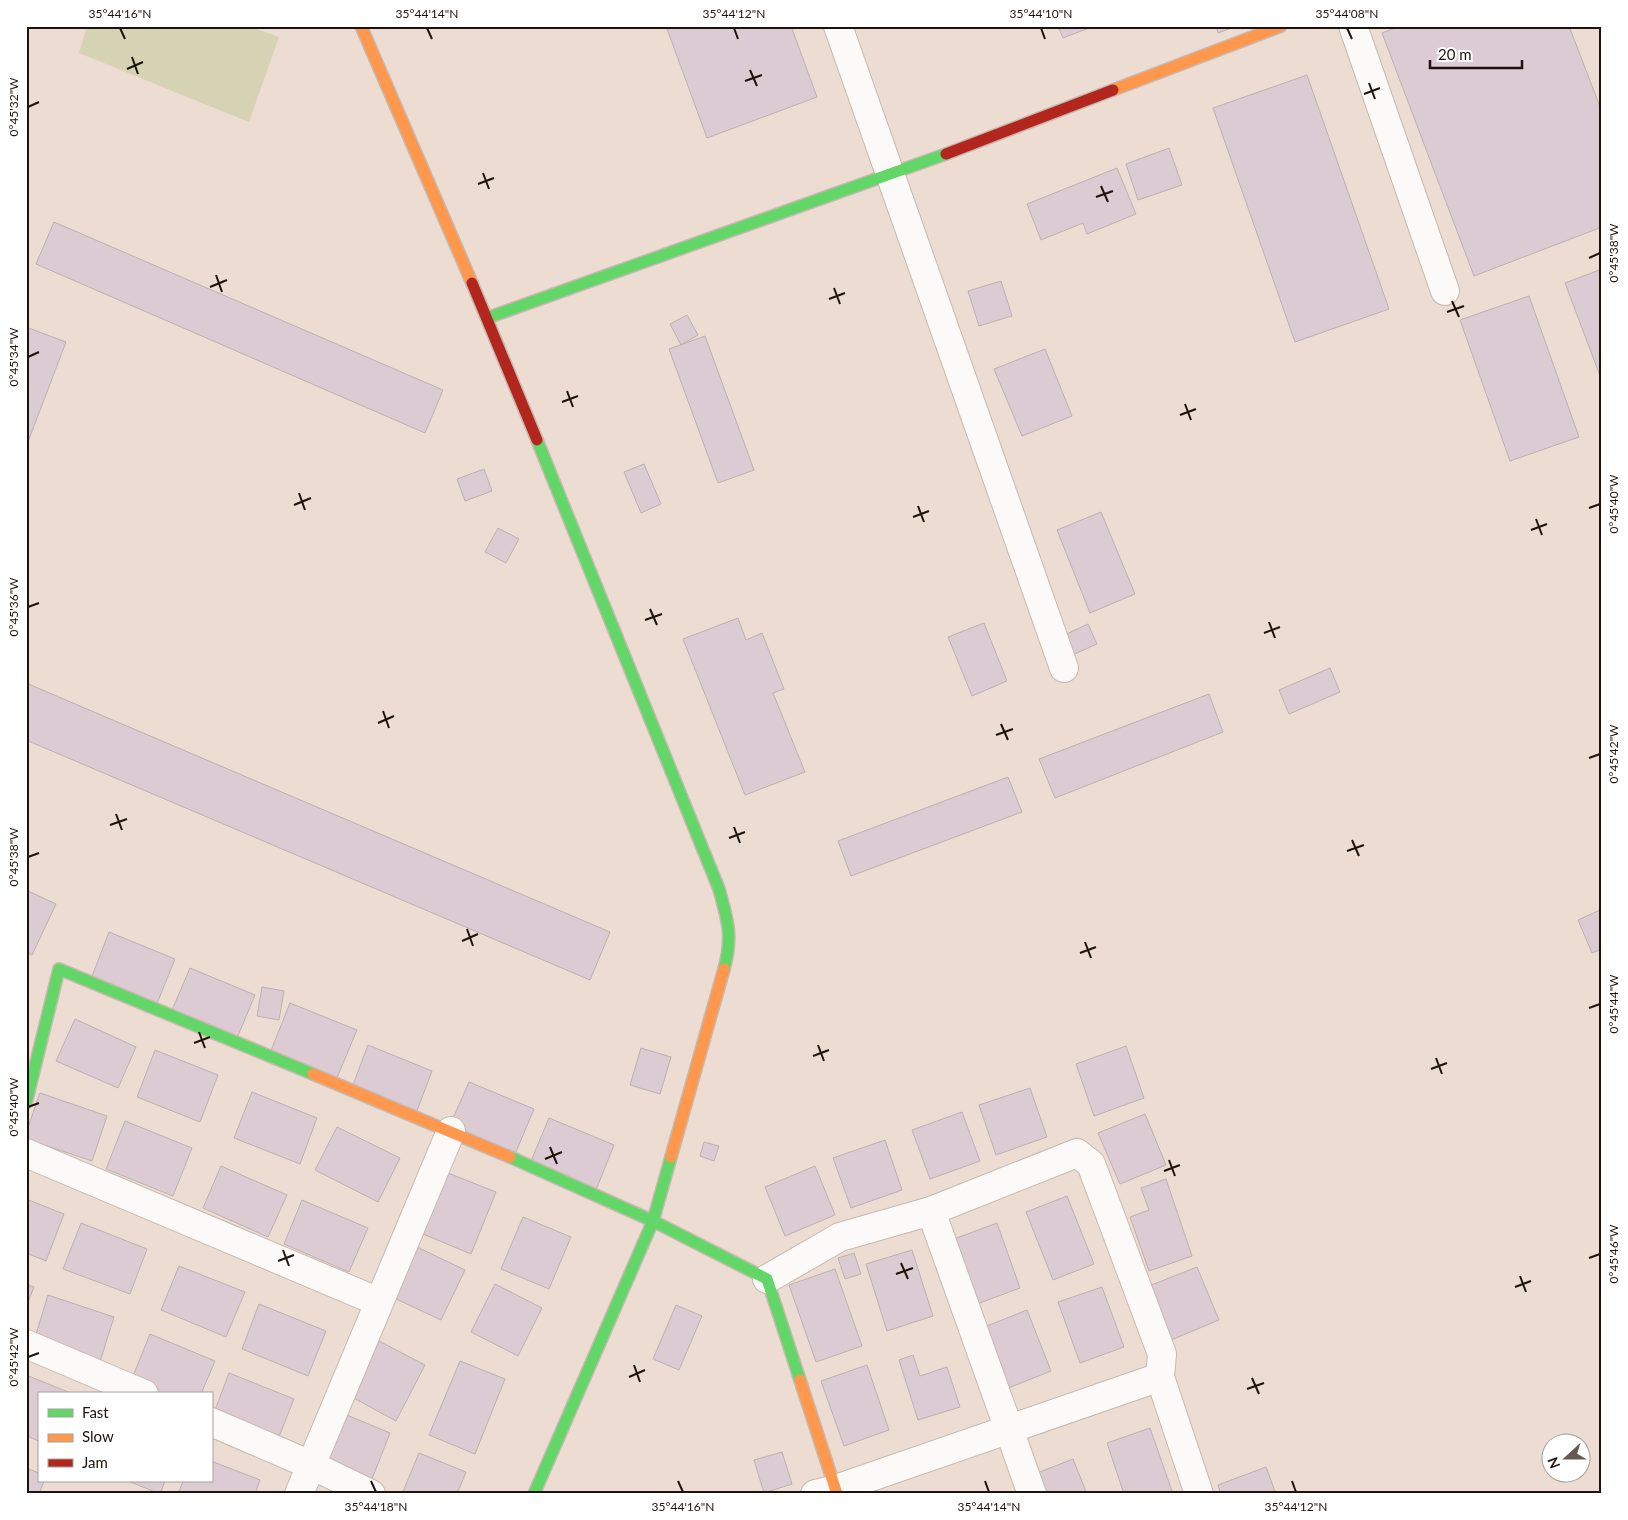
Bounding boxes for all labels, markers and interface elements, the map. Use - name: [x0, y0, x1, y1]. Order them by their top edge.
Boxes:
- text: 35°44'16"N: [89, 6, 151, 21]
- text: 35°44'14"N: [396, 6, 458, 21]
- text: 35°44'12"N: [703, 6, 765, 21]
- text: 35°44'10"N: [1010, 6, 1072, 21]
- text: 35°44'08"N: [1316, 6, 1378, 21]
- scale bar: [1430, 38, 1523, 70]
- text: 20 m: [1438, 45, 1472, 63]
- text: 0°45'32"W: [6, 77, 21, 137]
- text: 0°45'38"W: [1606, 223, 1621, 283]
- text: 0°45'34"W: [6, 327, 21, 387]
- text: 0°45'40"W: [1606, 474, 1621, 534]
- text: 0°45'36"W: [6, 577, 21, 637]
- text: 0°45'42"W: [1606, 724, 1621, 784]
- text: 0°45'38"W: [6, 827, 21, 887]
- text: 0°45'44"W: [1606, 974, 1621, 1034]
- text: 0°45'40"W: [6, 1077, 21, 1137]
- text: 0°45'46"W: [1606, 1224, 1621, 1284]
- text: 0°45'42"W: [6, 1327, 21, 1387]
- legend: [38, 1392, 212, 1482]
- text: Fast: [82, 1403, 109, 1421]
- text: Slow: [82, 1427, 114, 1445]
- north arrow: [1540, 1432, 1590, 1482]
- text: Jam: [82, 1453, 108, 1471]
- text: N: [1544, 1455, 1563, 1471]
- text: 35°44'18"N: [345, 1499, 407, 1514]
- text: 35°44'16"N: [652, 1499, 714, 1514]
- text: 35°44'14"N: [958, 1499, 1020, 1514]
- text: 35°44'12"N: [1265, 1499, 1327, 1514]

